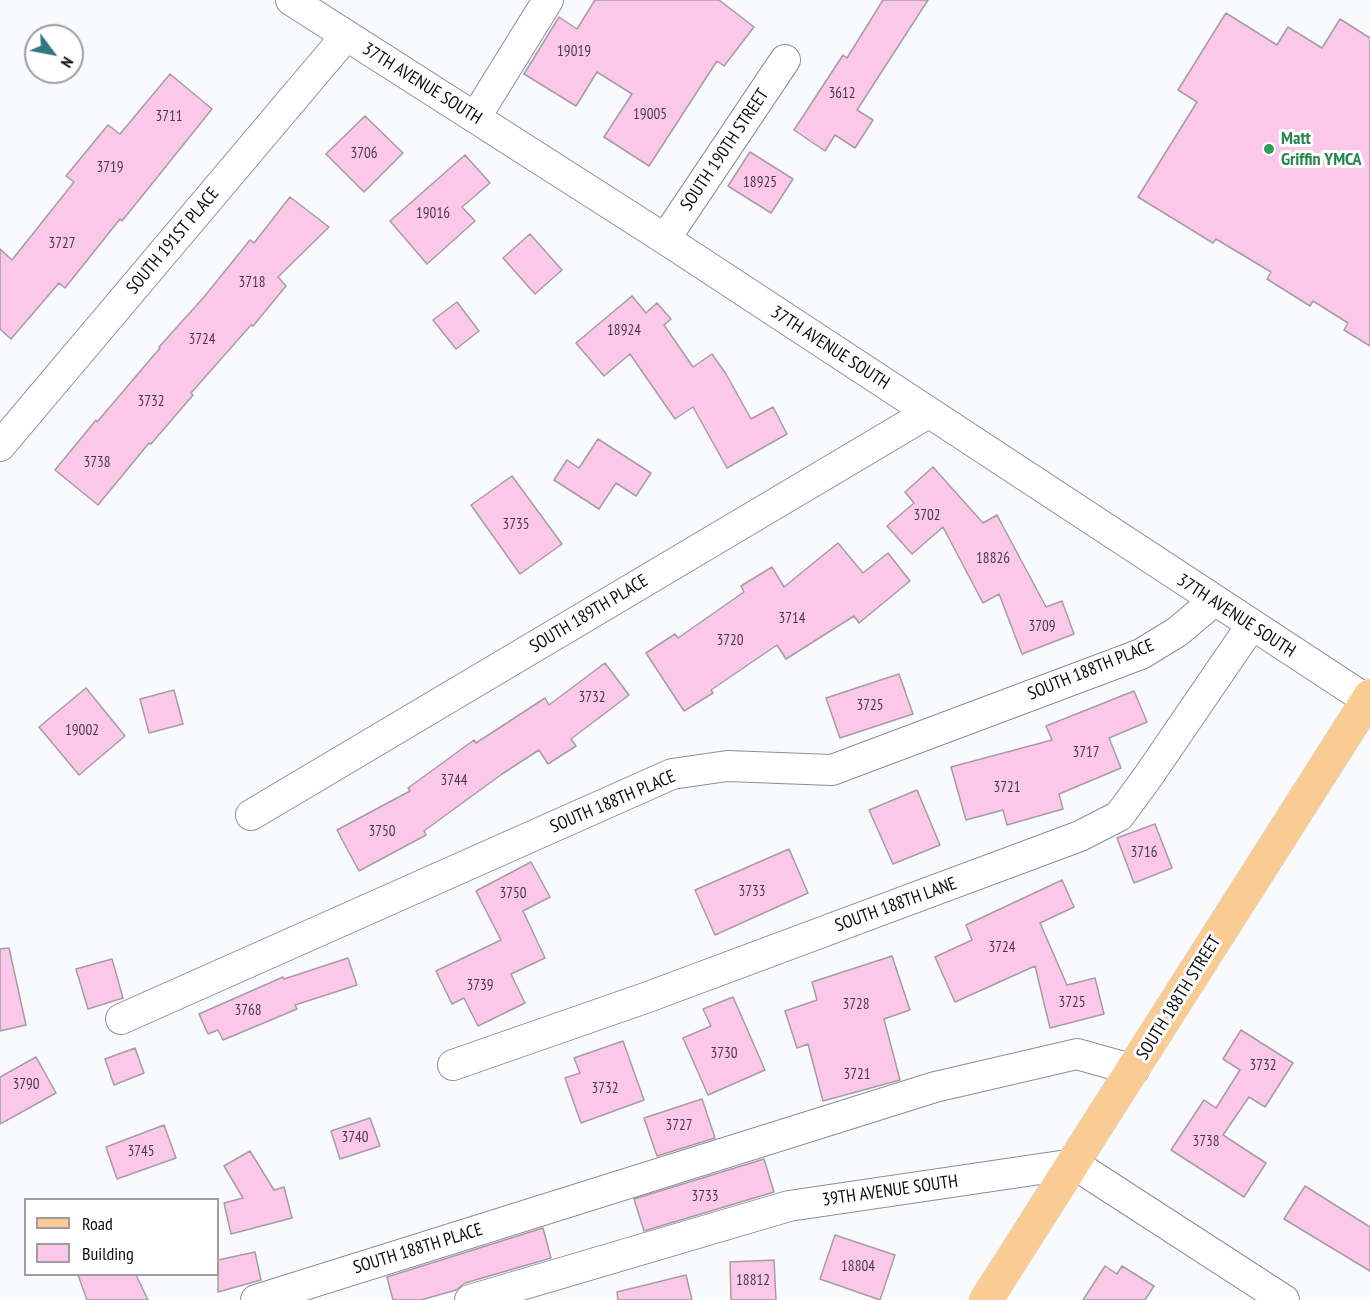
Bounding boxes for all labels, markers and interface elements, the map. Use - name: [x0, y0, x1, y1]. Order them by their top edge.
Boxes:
- north arrow: [24, 24, 84, 84]
- street label: 37TH AVENUE SOUTH: [358, 39, 486, 129]
- house number: 19019: [557, 43, 591, 61]
- text: N: [57, 54, 78, 71]
- street label: SOUTH 190TH STREET: [676, 85, 774, 215]
- house number: 3612: [829, 85, 855, 103]
- house number: 19005: [633, 106, 667, 124]
- house number: 3711: [156, 108, 182, 126]
- place label: Matt Griffin YMCA: [1281, 128, 1362, 170]
- marker: Matt Griffin YMCA: [1262, 142, 1276, 156]
- house number: 3706: [351, 145, 377, 163]
- house number: 3719: [97, 159, 123, 177]
- house number: 18925: [743, 174, 777, 192]
- street label: SOUTH 191ST PLACE: [122, 183, 224, 299]
- house number: 19016: [416, 205, 450, 223]
- house number: 3727: [49, 235, 75, 253]
- house number: 3718: [239, 274, 265, 292]
- street label: 37TH AVENUE SOUTH: [767, 302, 893, 394]
- house number: 18924: [607, 322, 641, 340]
- house number: 3724: [189, 331, 215, 349]
- house number: 3732: [138, 393, 164, 411]
- house number: 3738: [84, 454, 110, 472]
- house number: 3702: [914, 507, 940, 525]
- house number: 3735: [503, 516, 529, 534]
- house number: 18826: [976, 550, 1010, 568]
- street label: SOUTH 189TH PLACE: [526, 570, 652, 658]
- street label: 37TH AVENUE SOUTH: [1173, 570, 1299, 662]
- house number: 3714: [779, 610, 805, 628]
- house number: 3709: [1029, 618, 1055, 636]
- house number: 3720: [717, 632, 743, 650]
- street label: SOUTH 188TH PLACE: [1025, 635, 1157, 705]
- house number: 3732: [579, 689, 605, 707]
- house number: 3725: [857, 697, 883, 715]
- house number: 19002: [65, 722, 99, 740]
- house number: 3717: [1073, 744, 1099, 762]
- street label: SOUTH 188TH PLACE: [547, 766, 679, 838]
- house number: 3744: [441, 772, 467, 790]
- house number: 3721: [994, 779, 1020, 797]
- house number: 3750: [369, 823, 395, 841]
- house number: 3716: [1131, 844, 1157, 862]
- street label: SOUTH 188TH LANE: [832, 873, 960, 937]
- house number: 3733: [739, 883, 765, 901]
- house number: 3750: [500, 885, 526, 903]
- street label: SOUTH 188TH STREET: [1132, 932, 1226, 1064]
- house number: 3724: [989, 939, 1015, 957]
- house number: 3739: [467, 977, 493, 995]
- house number: 3725: [1059, 994, 1085, 1012]
- house number: 3728: [843, 996, 869, 1014]
- house number: 3768: [235, 1002, 261, 1020]
- house number: 3730: [711, 1045, 737, 1063]
- house number: 3732: [1250, 1057, 1276, 1075]
- house number: 3721: [844, 1066, 870, 1084]
- house number: 3790: [13, 1076, 39, 1094]
- house number: 3732: [592, 1080, 618, 1098]
- house number: 3727: [666, 1117, 692, 1135]
- house number: 3740: [342, 1129, 368, 1147]
- house number: 3738: [1193, 1133, 1219, 1151]
- house number: 3745: [128, 1143, 154, 1161]
- street label: 39TH AVENUE SOUTH: [821, 1171, 959, 1211]
- house number: 3733: [692, 1188, 718, 1206]
- legend: [24, 1198, 219, 1276]
- text: Road: [82, 1212, 113, 1235]
- street label: SOUTH 188TH PLACE: [351, 1219, 485, 1279]
- text: Building: [82, 1242, 134, 1265]
- house number: 18804: [841, 1258, 875, 1276]
- house number: 18812: [736, 1272, 770, 1290]

